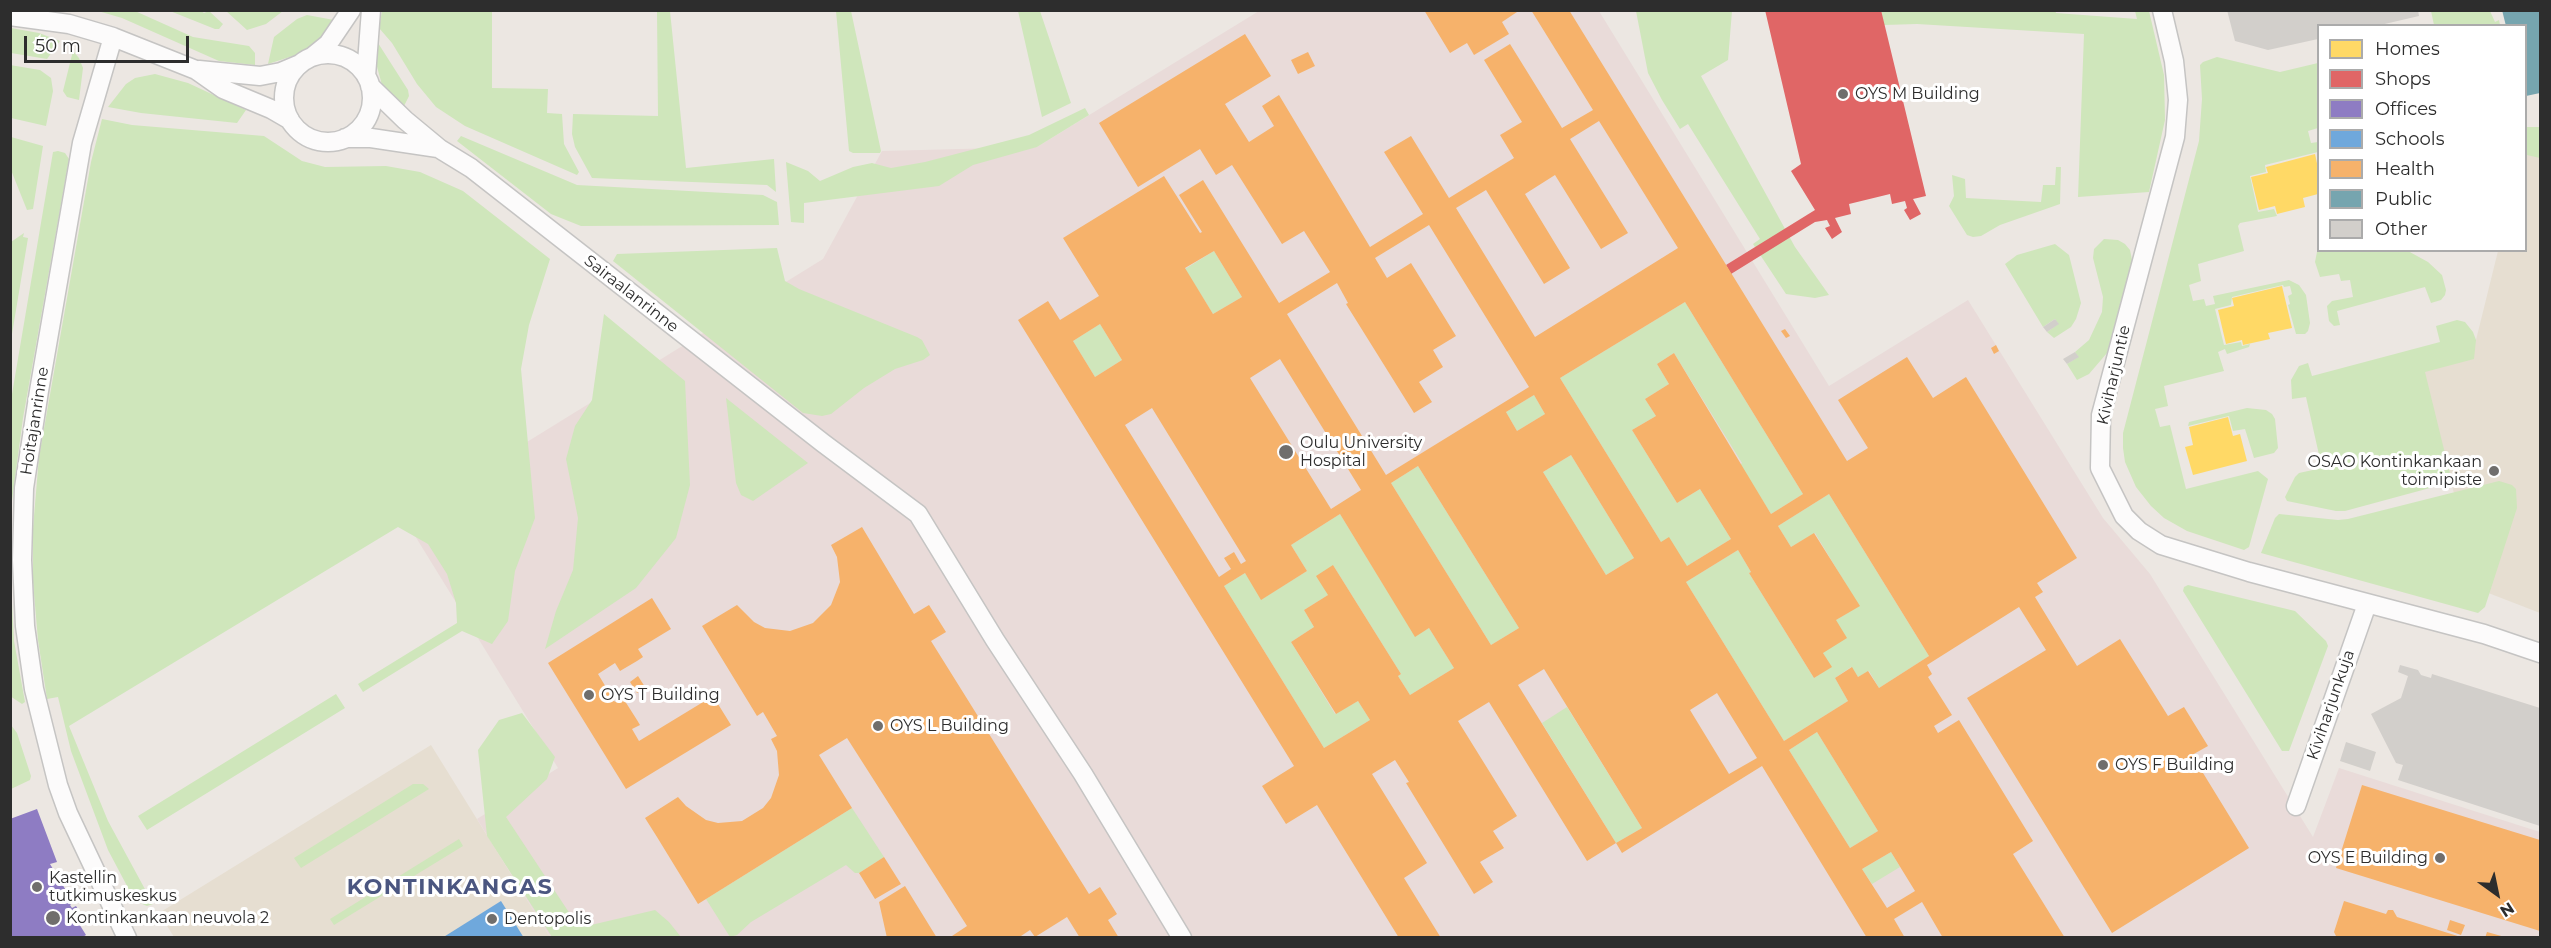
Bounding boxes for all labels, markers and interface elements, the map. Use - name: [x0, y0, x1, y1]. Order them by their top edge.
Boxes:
- scale bar: [27, 24, 192, 62]
- legend: [2317, 24, 2527, 252]
- text: 50 m: [35, 35, 81, 57]
- text: Homes: [2375, 38, 2440, 60]
- text: Shops: [2375, 68, 2431, 90]
- place label: OYS M Building: [1855, 84, 1980, 104]
- marker: OYS M Building: [1836, 87, 1850, 101]
- text: Offices: [2375, 98, 2437, 120]
- text: Schools: [2375, 128, 2444, 150]
- text: Health: [2375, 158, 2435, 180]
- text: Public: [2375, 188, 2432, 210]
- text: Other: [2375, 218, 2428, 240]
- street label: Sairaalanrinne: [580, 251, 682, 337]
- street label: Kiviharjuntie: [2093, 323, 2135, 427]
- street label: Hoitajanrinne: [17, 365, 53, 477]
- place label: Oulu University Hospital: [1300, 433, 1422, 471]
- marker: Oulu University Hospital: [1277, 443, 1295, 461]
- place label: OSAO Kontinkankaan toimipiste: [2308, 452, 2482, 490]
- marker: OSAO Kontinkankaan toimipiste: [2487, 464, 2501, 478]
- street label: Kiviharjunkuja: [2303, 647, 2359, 763]
- place label: OYS T Building: [601, 685, 720, 705]
- marker: OYS T Building: [582, 688, 596, 702]
- place label: OYS L Building: [890, 716, 1009, 736]
- marker: OYS L Building: [871, 719, 885, 733]
- place label: OYS F Building: [2115, 755, 2235, 775]
- marker: OYS F Building: [2096, 758, 2110, 772]
- place label: OYS E Building: [2308, 848, 2428, 868]
- marker: OYS E Building: [2433, 851, 2447, 865]
- north arrow: [2467, 864, 2527, 924]
- place label: Kastellin tutkimuskeskus: [49, 868, 177, 906]
- district label: KONTINKANGAS: [347, 875, 553, 901]
- marker: Kastellin tutkimuskeskus: [30, 880, 44, 894]
- text: N: [2496, 898, 2518, 921]
- place label: Kontinkankaan neuvola 2: [66, 908, 269, 928]
- marker: Kontinkankaan neuvola 2: [44, 909, 62, 927]
- place label: Dentopolis: [504, 909, 591, 929]
- marker: Dentopolis: [485, 912, 499, 926]

